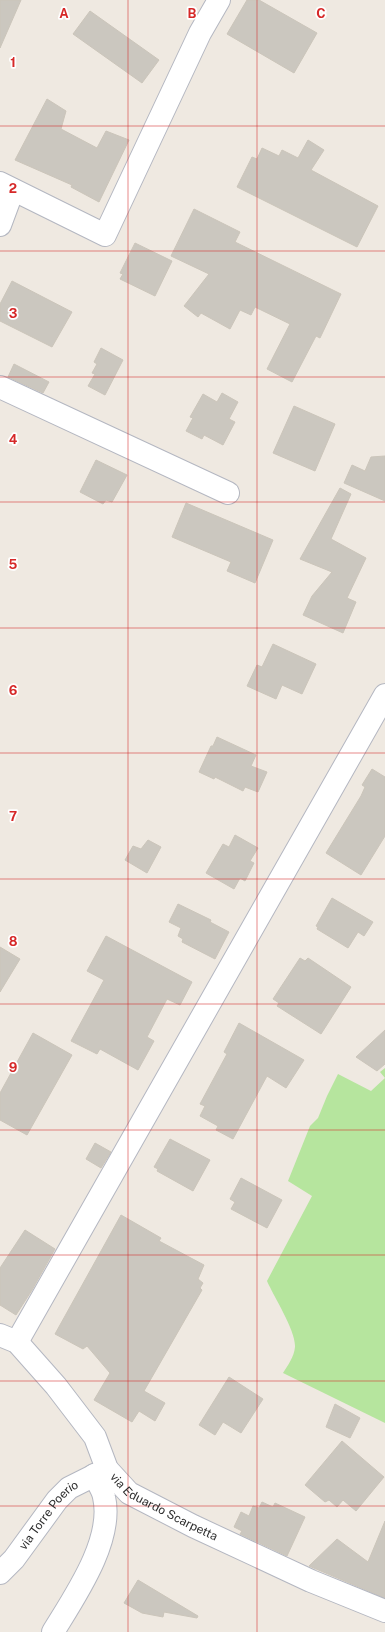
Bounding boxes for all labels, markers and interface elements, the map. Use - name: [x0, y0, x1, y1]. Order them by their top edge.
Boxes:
- text: A: [59, 6, 69, 21]
- text: B: [188, 6, 197, 21]
- text: C: [316, 6, 326, 21]
- text: 1: [10, 55, 16, 70]
- text: 2: [9, 181, 17, 196]
- text: 3: [9, 306, 18, 321]
- text: 4: [9, 432, 18, 447]
- text: 5: [9, 557, 18, 572]
- text: 6: [9, 683, 18, 698]
- text: 7: [9, 809, 17, 824]
- text: 8: [9, 934, 18, 949]
- text: 9: [9, 1060, 17, 1075]
- street label: via Eduardo Scarpetta: [107, 1470, 220, 1544]
- street label: via Torre Poerio: [16, 1477, 81, 1553]

